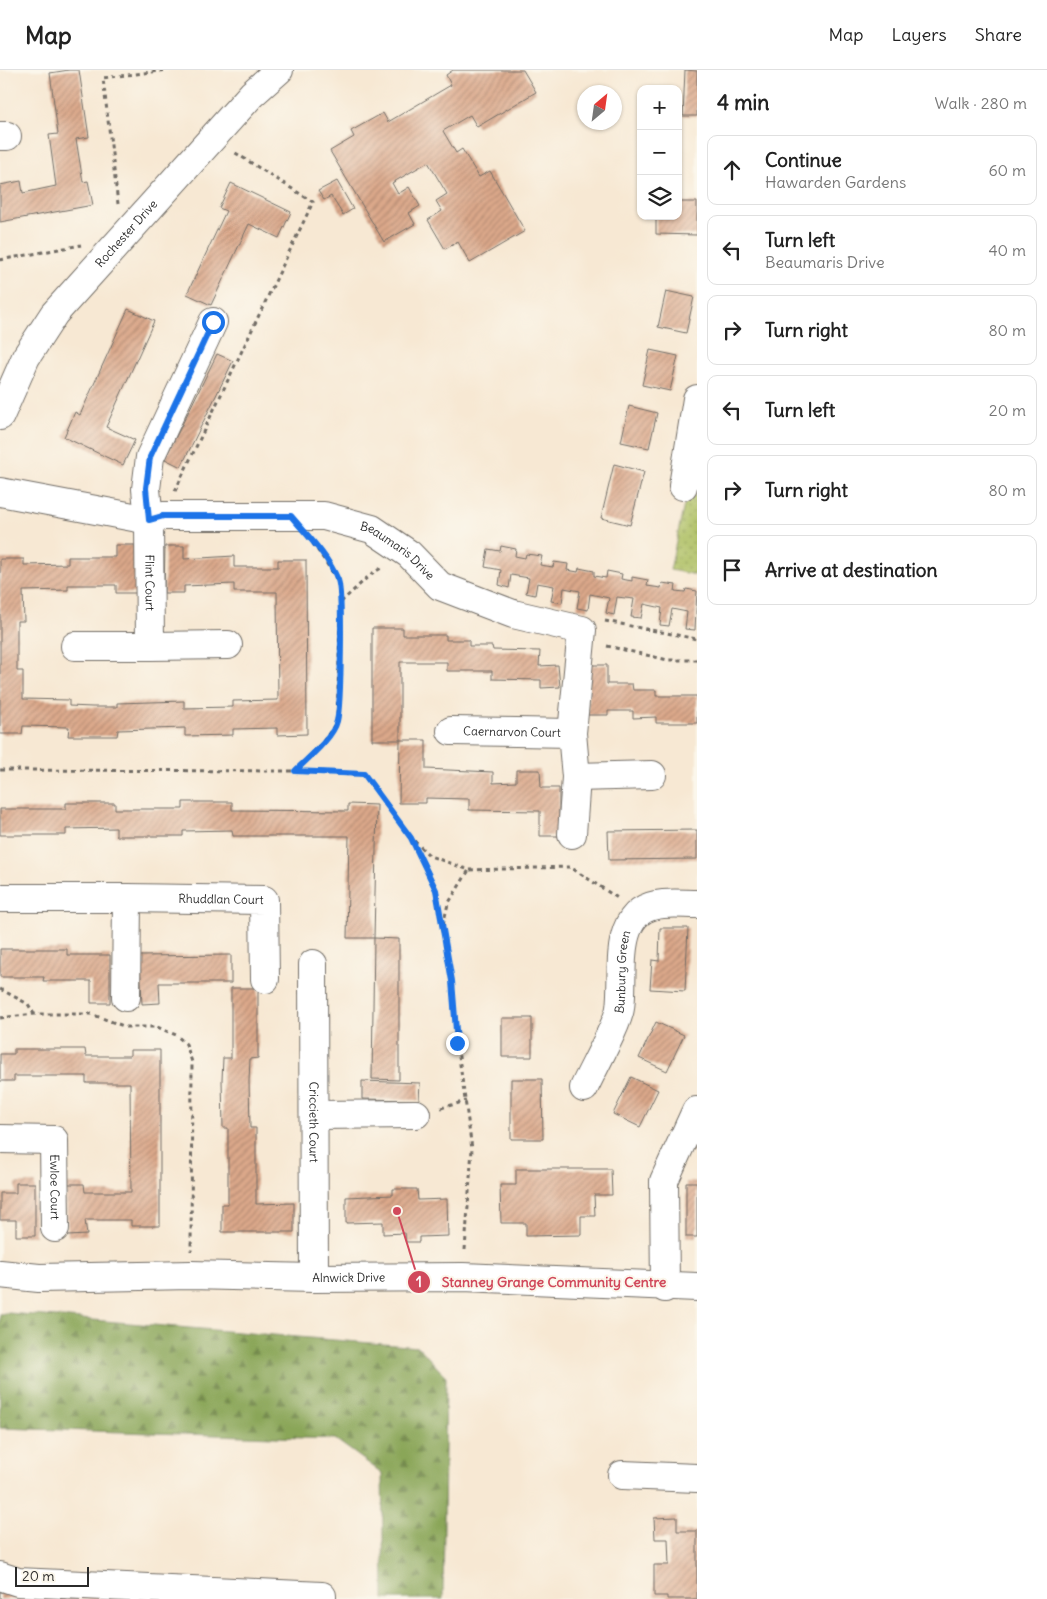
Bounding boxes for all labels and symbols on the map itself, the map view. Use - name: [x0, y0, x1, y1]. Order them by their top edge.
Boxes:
- north arrow: [577, 85, 622, 130]
- street label: Rochester Drive: [92, 196, 160, 270]
- route start: [202, 311, 225, 334]
- street label: Beaumaris Drive: [359, 518, 438, 583]
- street label: Flint Court: [142, 554, 158, 611]
- street label: Caernarvon Court: [463, 723, 561, 740]
- street label: Rhuddlan Court: [178, 891, 264, 907]
- street label: Bunbury Green: [611, 928, 633, 1014]
- route end: [446, 1032, 469, 1055]
- street label: Criccieth Court: [306, 1081, 322, 1163]
- street label: Ewloe Court: [47, 1154, 63, 1220]
- callout: Stanney Grange Community Centre: [407, 1268, 676, 1297]
- street label: Alnwick Drive: [312, 1270, 385, 1285]
- text: 1: [416, 1272, 422, 1291]
- text: Stanney Grange Community Centre: [442, 1273, 667, 1291]
- scale bar: [15, 1564, 89, 1587]

